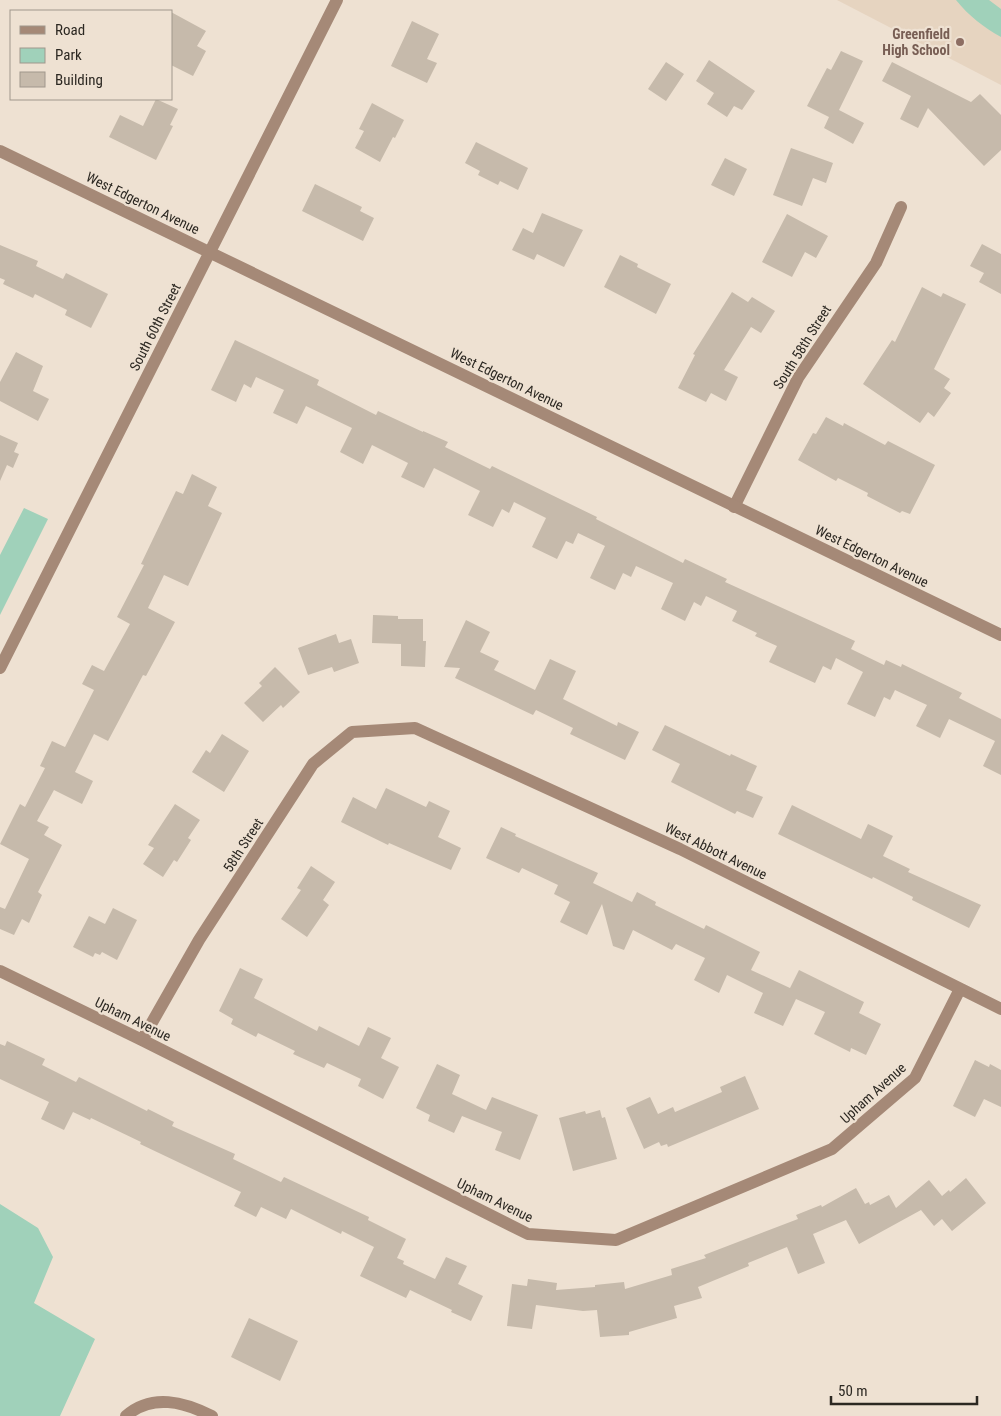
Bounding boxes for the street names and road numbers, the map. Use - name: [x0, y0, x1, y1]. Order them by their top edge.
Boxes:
- street label: West Edgerton Avenue: [84, 169, 203, 238]
- street label: South 60th Street: [126, 281, 184, 373]
- street label: South 58th Street: [770, 302, 834, 392]
- street label: West Edgerton Avenue: [448, 345, 567, 414]
- street label: West Edgerton Avenue: [813, 522, 932, 591]
- street label: 58th Street: [220, 815, 266, 875]
- street label: West Abbott Avenue: [662, 819, 770, 883]
- street label: Upham Avenue: [93, 994, 174, 1044]
- street label: Upham Avenue: [837, 1059, 909, 1126]
- street label: Upham Avenue: [455, 1175, 536, 1225]

